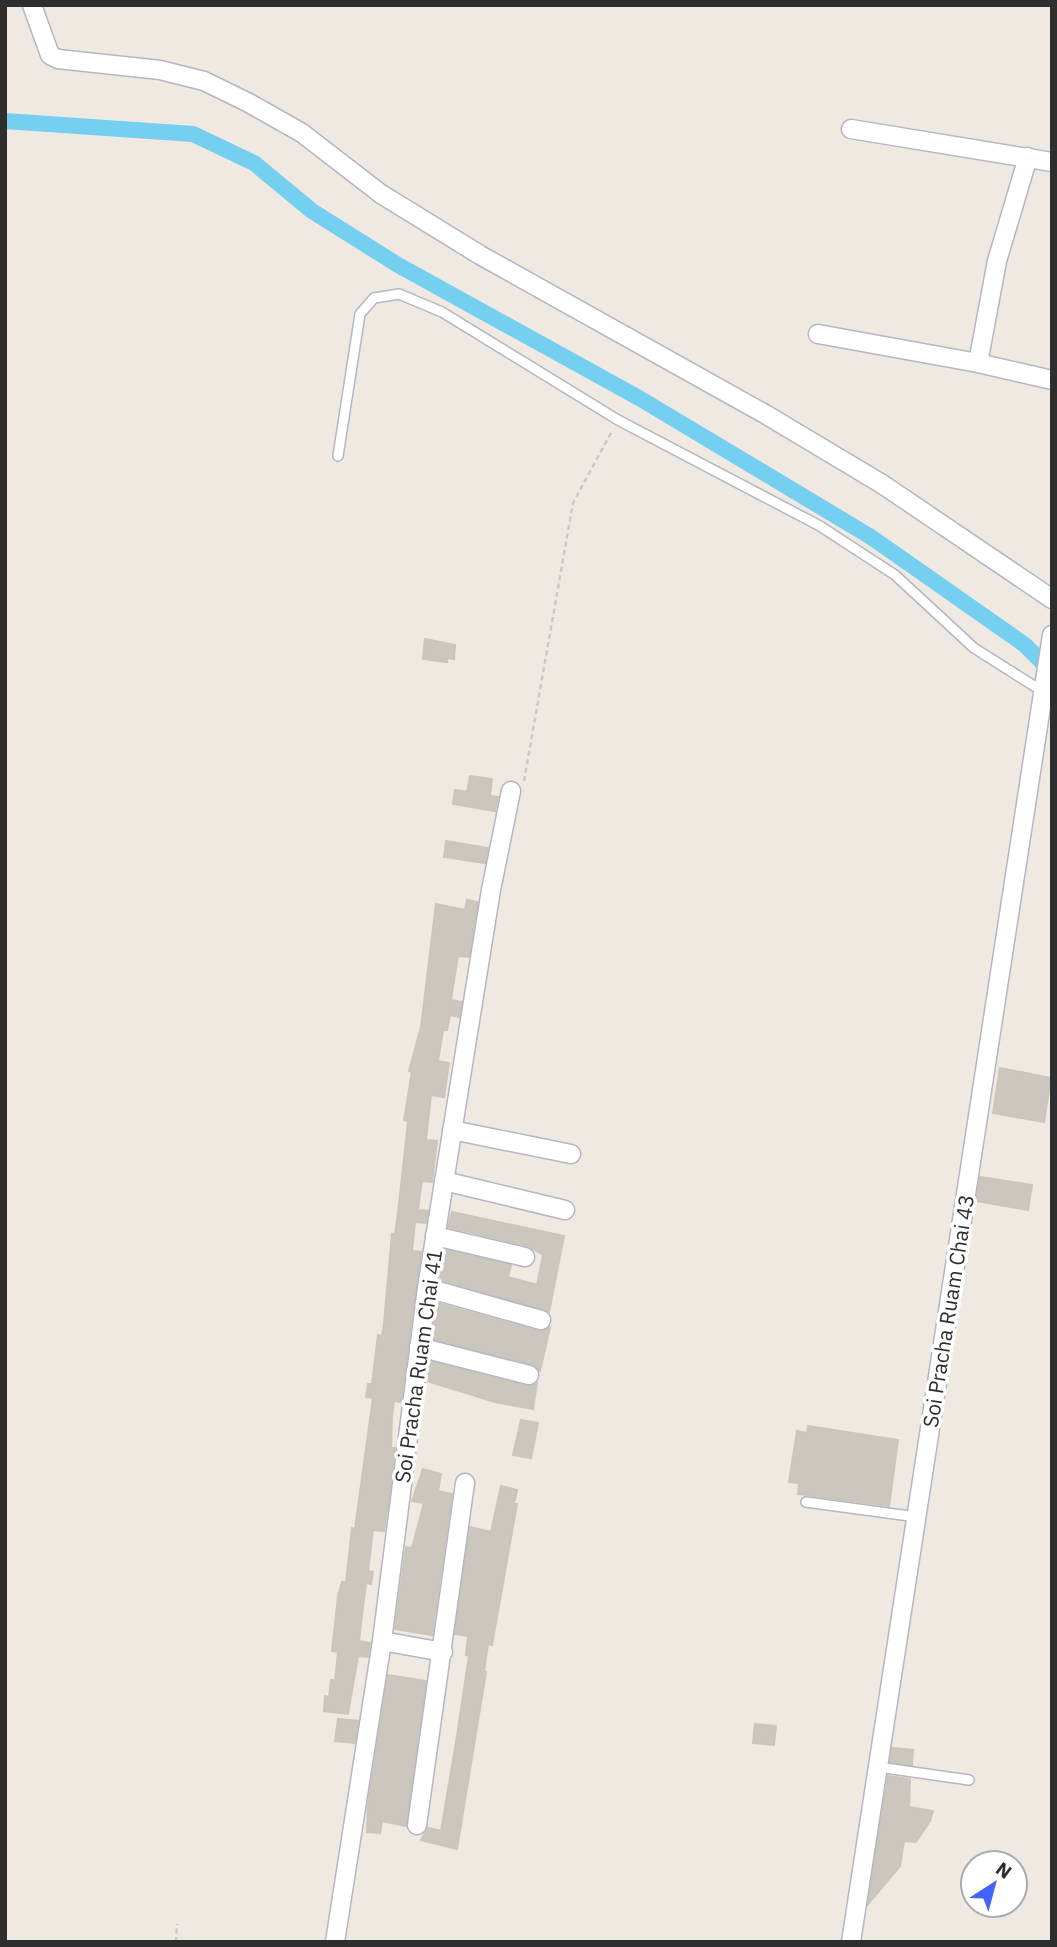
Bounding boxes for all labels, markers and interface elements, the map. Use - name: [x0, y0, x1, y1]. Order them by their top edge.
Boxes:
- street label: Soi Pracha Ruam Chai 43: [916, 1192, 980, 1430]
- street label: Soi Pracha Ruam Chai 41: [388, 1247, 448, 1485]
- north arrow: [959, 1849, 1029, 1919]
- text: N: [991, 1856, 1017, 1884]

